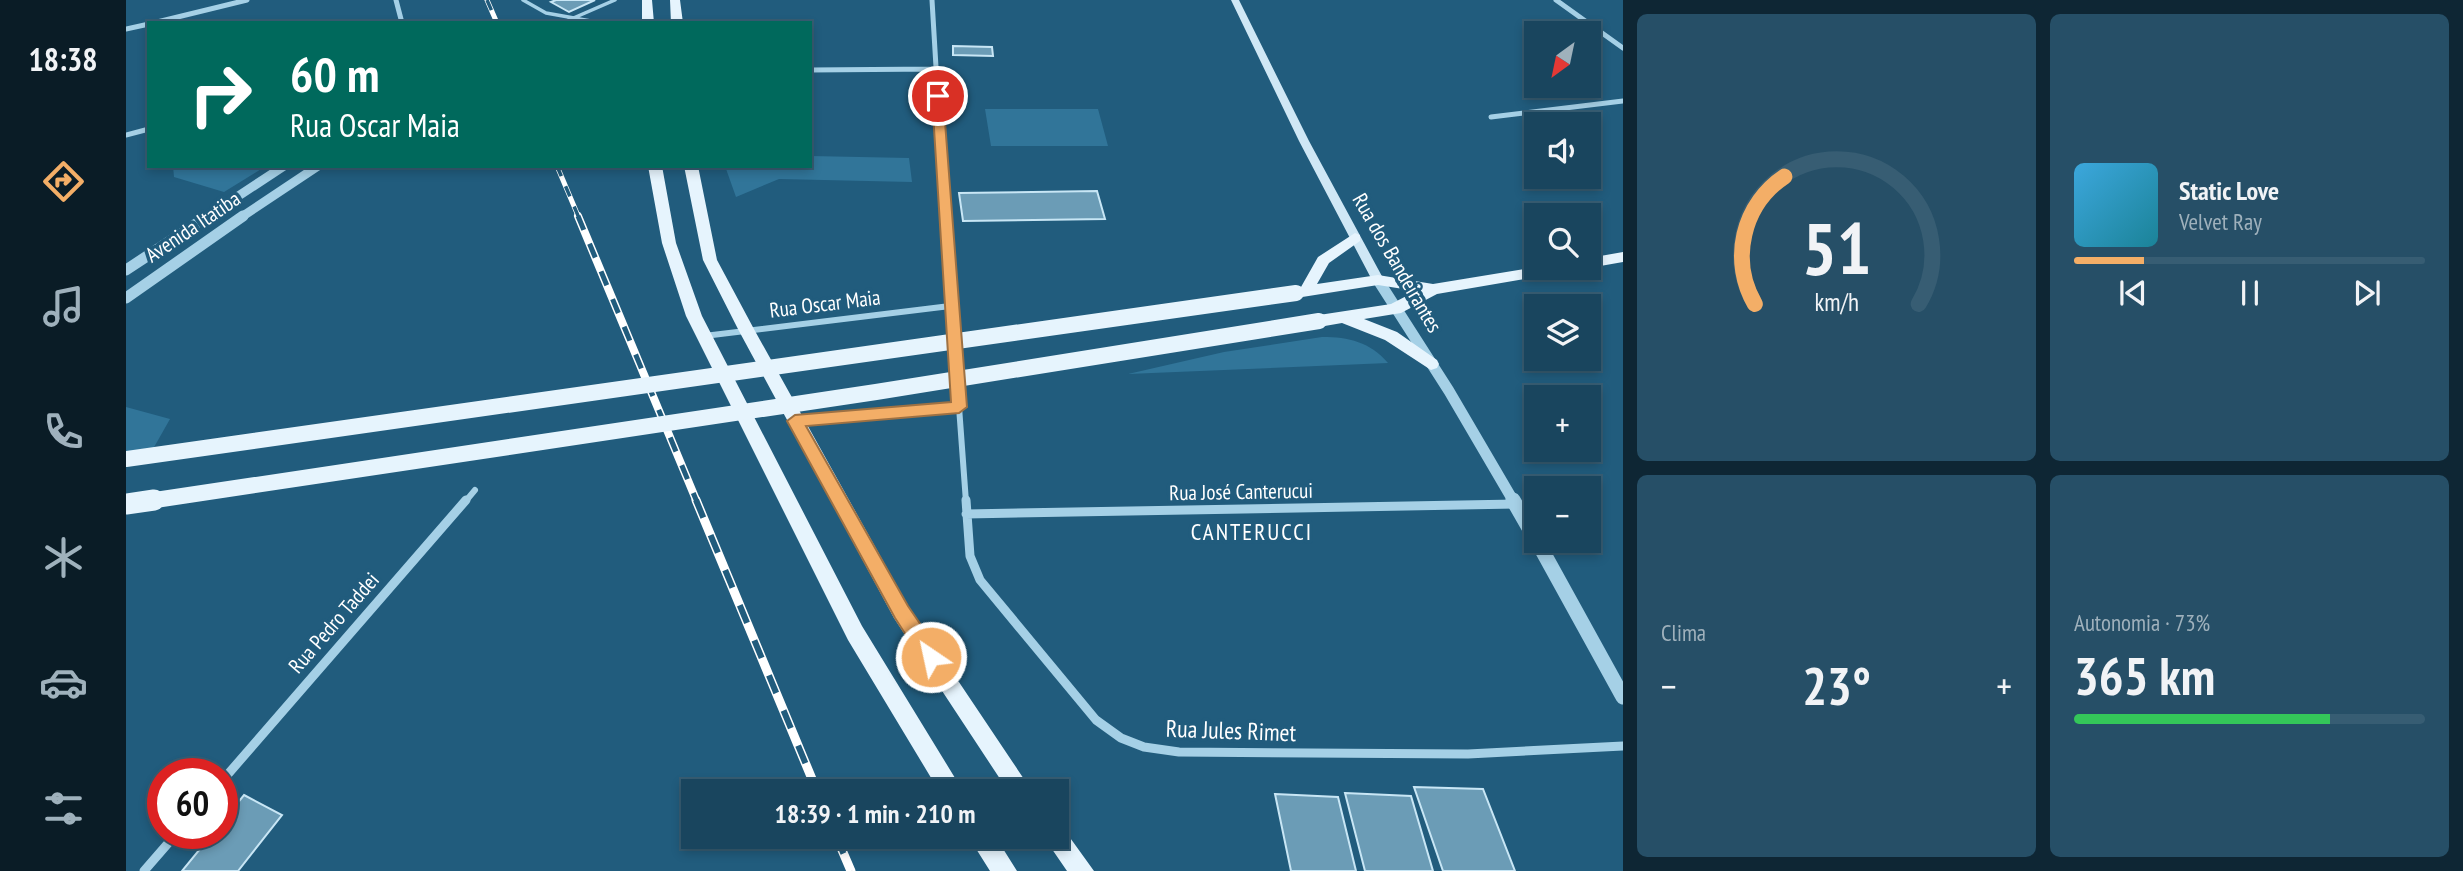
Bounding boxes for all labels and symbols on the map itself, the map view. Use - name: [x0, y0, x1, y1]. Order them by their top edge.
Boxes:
- north arrow: [1524, 21, 1601, 98]
- pin: [908, 66, 968, 126]
- street label: Avenida Itatiba: [140, 185, 245, 268]
- street label: Rua dos Bandeirantes: [1347, 188, 1448, 337]
- street label: Rua Oscar Maia: [768, 283, 882, 324]
- street label: Rua José Canterucui: [1169, 477, 1313, 506]
- district label: CANTERUCCI: [1191, 517, 1313, 546]
- street label: Rua Pedro Taddei: [282, 567, 385, 679]
- position arrow: [894, 620, 968, 694]
- street label: Rua Jules Rimet: [1165, 713, 1297, 748]
- speed limit sign: 60: [147, 758, 238, 849]

